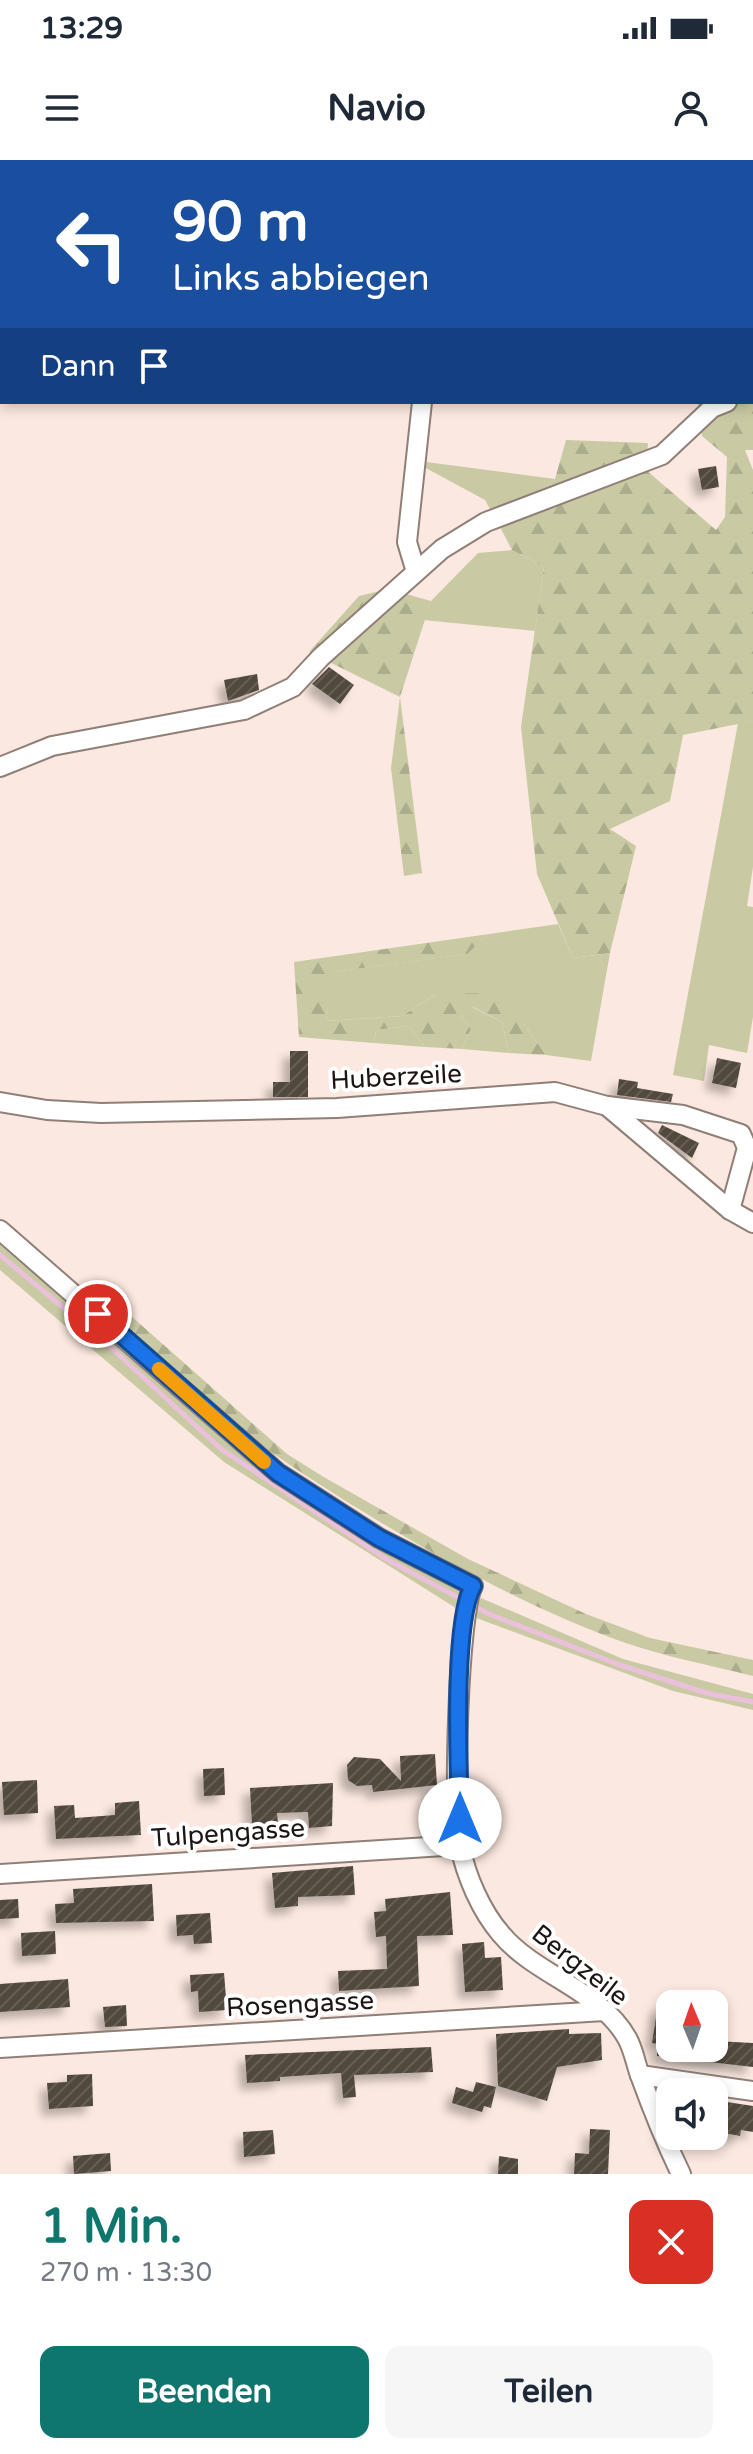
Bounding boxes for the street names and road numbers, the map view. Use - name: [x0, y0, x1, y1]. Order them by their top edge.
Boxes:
- street label: Huberzeile: [330, 1058, 462, 1096]
- street label: Tulpengasse: [150, 1812, 306, 1854]
- street label: Bergzeile: [526, 1918, 634, 2012]
- street label: Rosengasse: [225, 1985, 375, 2023]

